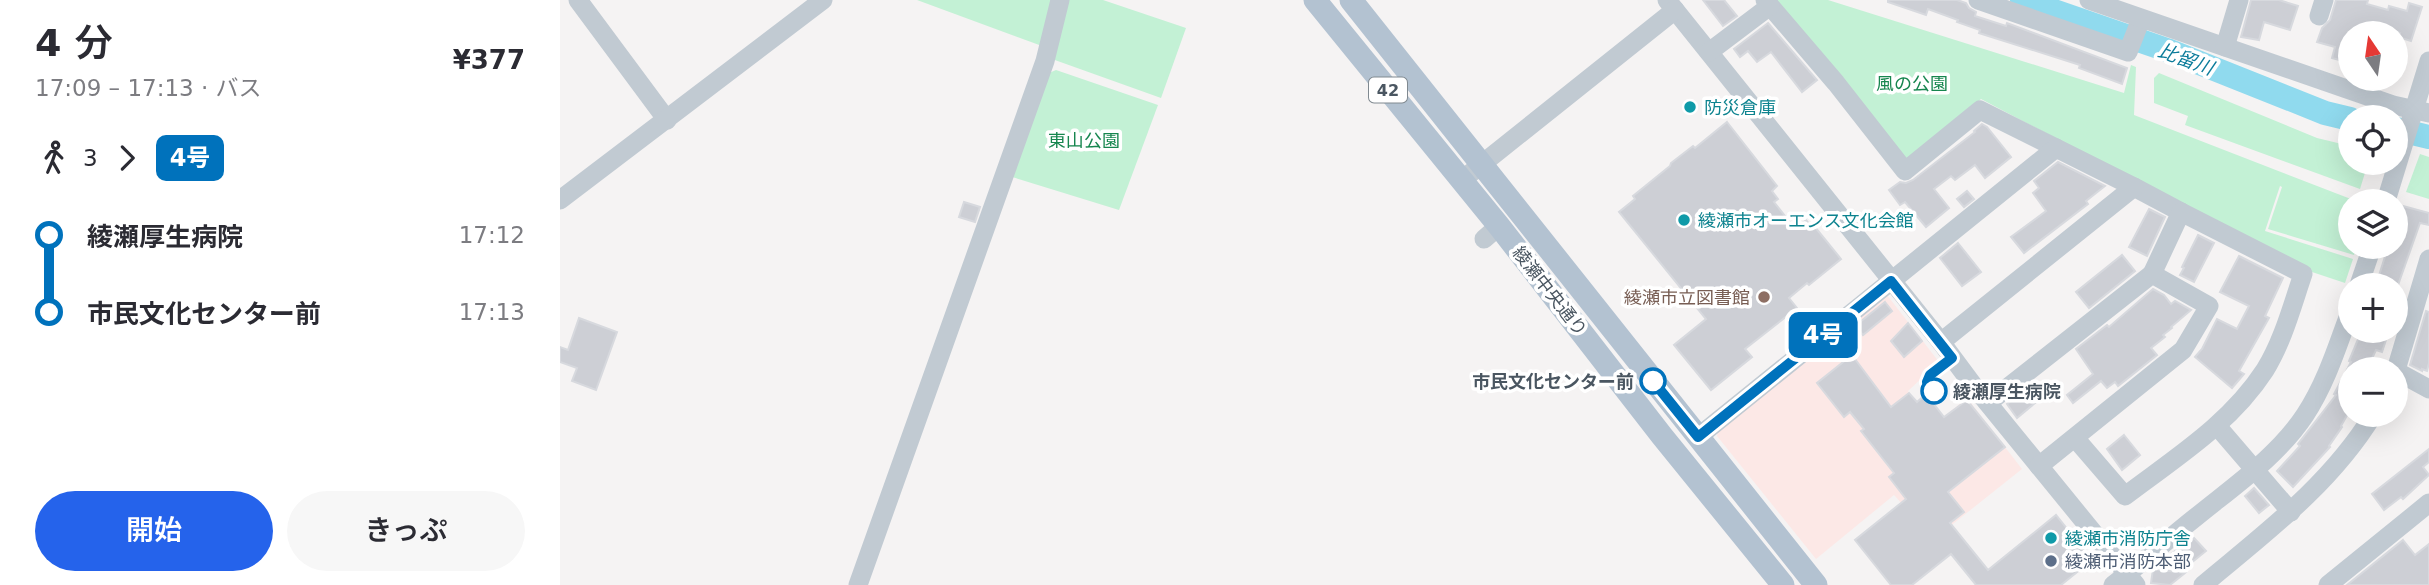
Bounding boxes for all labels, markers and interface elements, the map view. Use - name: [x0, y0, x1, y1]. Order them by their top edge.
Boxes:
- text: 4 分: [35, 21, 113, 65]
- north arrow: [2338, 21, 2408, 91]
- map controls: [2338, 21, 2408, 427]
- water label: 比留川: [2155, 39, 2218, 80]
- text: ¥377: [453, 45, 525, 75]
- park label: 風の公園: [1876, 73, 1948, 94]
- text: 17:09 – 17:13 · バス: [35, 75, 262, 101]
- road number: 42: [1369, 78, 1407, 102]
- place label: 防災倉庫: [1704, 97, 1776, 118]
- marker: 防災倉庫: [1682, 99, 1698, 115]
- button: locate: [2338, 105, 2408, 175]
- park label: 東山公園: [1048, 130, 1120, 151]
- icon: walk: [35, 139, 73, 177]
- icon: forward: [108, 139, 146, 177]
- text: 4号: [170, 144, 210, 172]
- text: 3: [83, 145, 98, 171]
- button: layers: [2338, 189, 2408, 259]
- place label: 綾瀬市オーエンス文化会館: [1698, 210, 1914, 231]
- marker: 綾瀬市オーエンス文化会館: [1676, 212, 1692, 228]
- text: 綾瀬厚生病院: [87, 222, 243, 252]
- text: 17:12: [459, 222, 525, 248]
- street label: 綾瀬中央通り: [1508, 242, 1592, 340]
- button: +: [2338, 273, 2408, 343]
- place label: 綾瀬市立図書館: [1624, 287, 1750, 308]
- marker: 綾瀬市立図書館: [1756, 289, 1772, 305]
- text: 市民文化センター前: [87, 299, 321, 329]
- text: 17:13: [459, 299, 525, 325]
- line badge: 4号: [1792, 312, 1854, 358]
- text: 4号: [1803, 321, 1843, 349]
- button: −: [2338, 357, 2408, 427]
- marker: 市民文化センター前: [1640, 368, 1666, 394]
- place label: 市民文化センター前: [1472, 371, 1634, 392]
- marker: 綾瀬厚生病院: [1921, 378, 1947, 404]
- place label: 綾瀬厚生病院: [1953, 381, 2061, 402]
- button: 開始: [35, 491, 273, 571]
- button: きっぷ: [287, 491, 525, 571]
- place label: 綾瀬市消防庁舎: [2065, 528, 2191, 549]
- marker: 綾瀬市消防庁舎: [2043, 530, 2059, 546]
- place label: 綾瀬市消防本部: [2065, 551, 2191, 572]
- marker: 綾瀬市消防本部: [2043, 553, 2059, 569]

